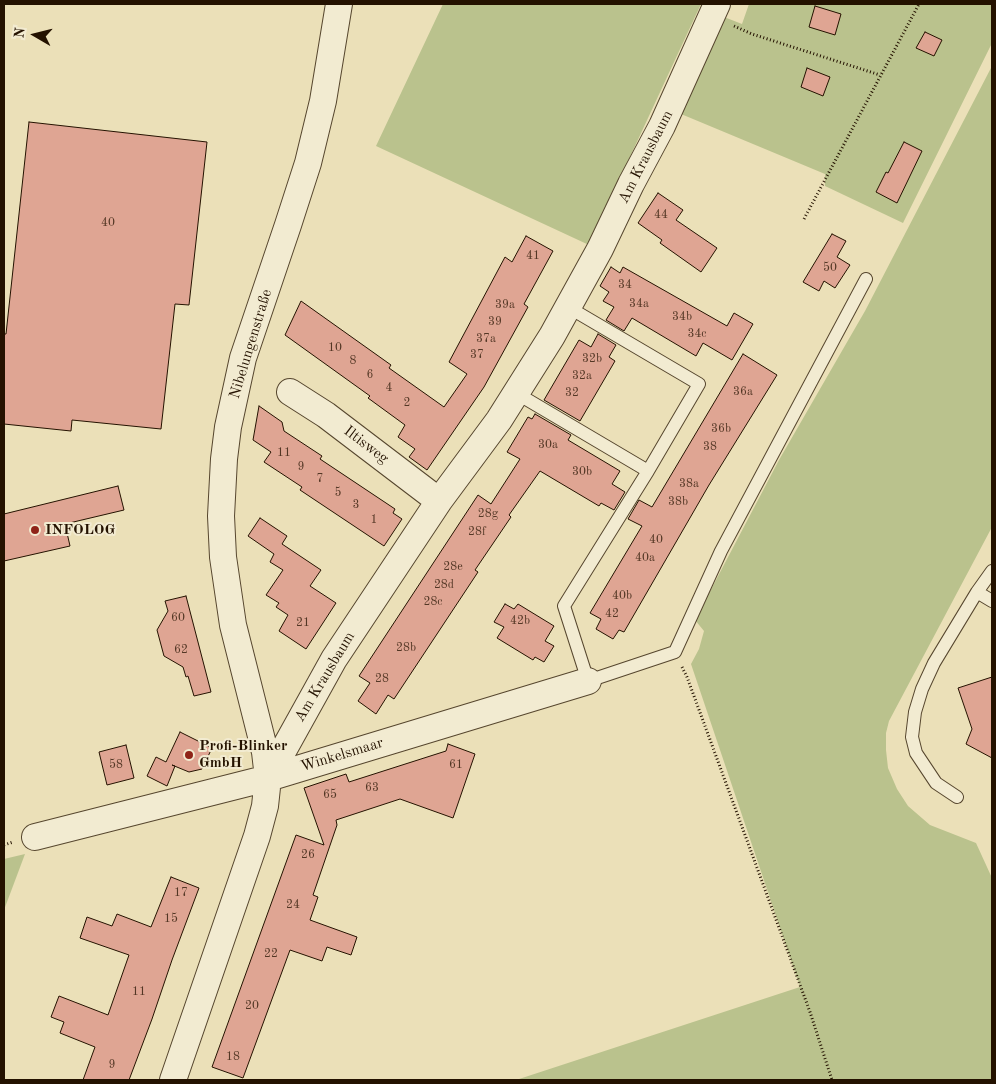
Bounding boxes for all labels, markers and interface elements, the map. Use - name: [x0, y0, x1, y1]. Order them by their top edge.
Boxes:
- north arrow: [10, 10, 60, 60]
- text: N: [12, 27, 28, 39]
- street label: Am Krausbaum: [615, 107, 677, 207]
- house number: 44: [654, 208, 668, 222]
- house number: 40: [101, 216, 115, 230]
- house number: 41: [526, 249, 540, 263]
- house number: 50: [823, 261, 837, 275]
- house number: 34: [618, 278, 632, 292]
- street label: Nibelungenstraße: [226, 287, 276, 401]
- house number: 34a: [629, 297, 649, 311]
- house number: 39a: [495, 298, 515, 312]
- house number: 34b: [672, 310, 692, 324]
- house number: 39: [488, 315, 502, 329]
- house number: 34c: [687, 327, 707, 341]
- house number: 37a: [476, 332, 496, 346]
- house number: 10: [328, 341, 342, 355]
- house number: 37: [470, 348, 484, 362]
- house number: 32b: [582, 352, 602, 366]
- house number: 8: [350, 354, 356, 368]
- house number: 6: [367, 368, 373, 382]
- house number: 32a: [572, 369, 592, 383]
- house number: 4: [386, 381, 392, 395]
- house number: 36a: [733, 385, 753, 399]
- house number: 32: [565, 386, 579, 400]
- house number: 2: [404, 396, 410, 410]
- street label: Iltisweg: [340, 422, 392, 468]
- house number: 36b: [711, 422, 731, 436]
- house number: 30a: [538, 438, 558, 452]
- house number: 38: [703, 440, 717, 454]
- house number: 11: [277, 446, 291, 460]
- house number: 9: [298, 460, 304, 474]
- house number: 30b: [572, 465, 592, 479]
- house number: 7: [317, 472, 323, 486]
- house number: 38a: [679, 477, 699, 491]
- house number: 5: [335, 486, 341, 500]
- house number: 38b: [668, 495, 688, 509]
- house number: 3: [353, 498, 359, 512]
- house number: 28g: [478, 507, 498, 521]
- house number: 1: [371, 513, 377, 527]
- place label: INFOLOG: [45, 521, 115, 539]
- marker: INFOLOG: [29, 524, 41, 536]
- house number: 28f: [468, 525, 486, 539]
- house number: 40: [649, 533, 663, 547]
- house number: 40a: [635, 551, 655, 565]
- house number: 28e: [443, 560, 463, 574]
- house number: 28d: [434, 578, 454, 592]
- house number: 40b: [612, 589, 632, 603]
- house number: 28c: [423, 595, 443, 609]
- house number: 42: [605, 607, 619, 621]
- house number: 60: [171, 611, 185, 625]
- house number: 42b: [510, 614, 530, 628]
- house number: 21: [296, 616, 310, 630]
- street label: Am Krausbaum: [291, 629, 359, 725]
- house number: 28b: [396, 641, 416, 655]
- house number: 62: [174, 643, 188, 657]
- house number: 28: [375, 672, 389, 686]
- street label: Winkelsmaar: [298, 734, 386, 776]
- place label: Profi-Blinker GmbH: [199, 737, 288, 772]
- marker: Profi-Blinker GmbH: [183, 749, 195, 761]
- house number: 58: [109, 758, 123, 772]
- house number: 61: [449, 758, 463, 772]
- house number: 63: [365, 781, 379, 795]
- house number: 65: [323, 788, 337, 802]
- house number: 26: [301, 848, 315, 862]
- house number: 17: [174, 886, 188, 900]
- house number: 24: [286, 898, 300, 912]
- house number: 15: [164, 912, 178, 926]
- house number: 22: [264, 947, 278, 961]
- house number: 11: [132, 985, 146, 999]
- house number: 20: [245, 999, 259, 1013]
- house number: 18: [226, 1050, 240, 1064]
- house number: 9: [109, 1058, 115, 1072]

